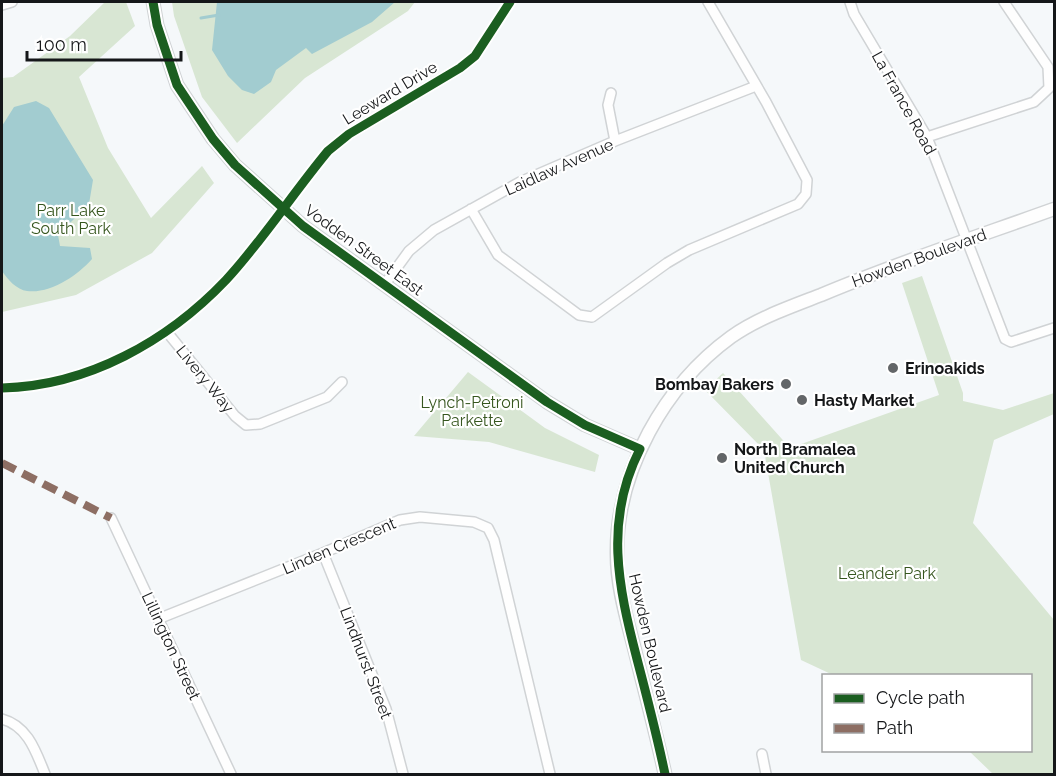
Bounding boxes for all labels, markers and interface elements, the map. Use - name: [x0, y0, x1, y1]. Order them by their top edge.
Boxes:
- scale bar: [27, 24, 182, 62]
- text: 100 m: [36, 34, 87, 55]
- street label: La France Road: [868, 48, 940, 158]
- street label: Leeward Drive: [339, 57, 441, 129]
- street label: Laidlaw Avenue: [502, 135, 616, 199]
- park label: Parr Lake South Park: [31, 201, 112, 238]
- street label: Vodden Street East: [301, 201, 428, 300]
- street label: Howden Boulevard: [849, 225, 989, 291]
- street label: Livery Way: [172, 342, 238, 417]
- place label: Erinoakids: [905, 359, 985, 378]
- marker: Erinoakids: [886, 361, 900, 375]
- place label: Bombay Bakers: [655, 375, 774, 394]
- marker: Bombay Bakers: [779, 377, 793, 391]
- place label: Hasty Market: [814, 391, 914, 410]
- park label: Lynch-Petroni Parkette: [420, 393, 524, 430]
- marker: Hasty Market: [795, 393, 809, 407]
- place label: North Bramalea United Church: [734, 440, 856, 477]
- marker: North Bramalea United Church: [715, 451, 729, 465]
- street label: Linden Crescent: [280, 513, 399, 578]
- park label: Leander Park: [838, 564, 936, 583]
- street label: Howden Boulevard: [625, 572, 675, 714]
- street label: Lillington Street: [138, 589, 205, 703]
- street label: Lindhurst Street: [336, 604, 396, 722]
- legend: [822, 674, 1032, 752]
- text: Cycle path: [876, 687, 965, 708]
- text: Path: [876, 717, 913, 738]

